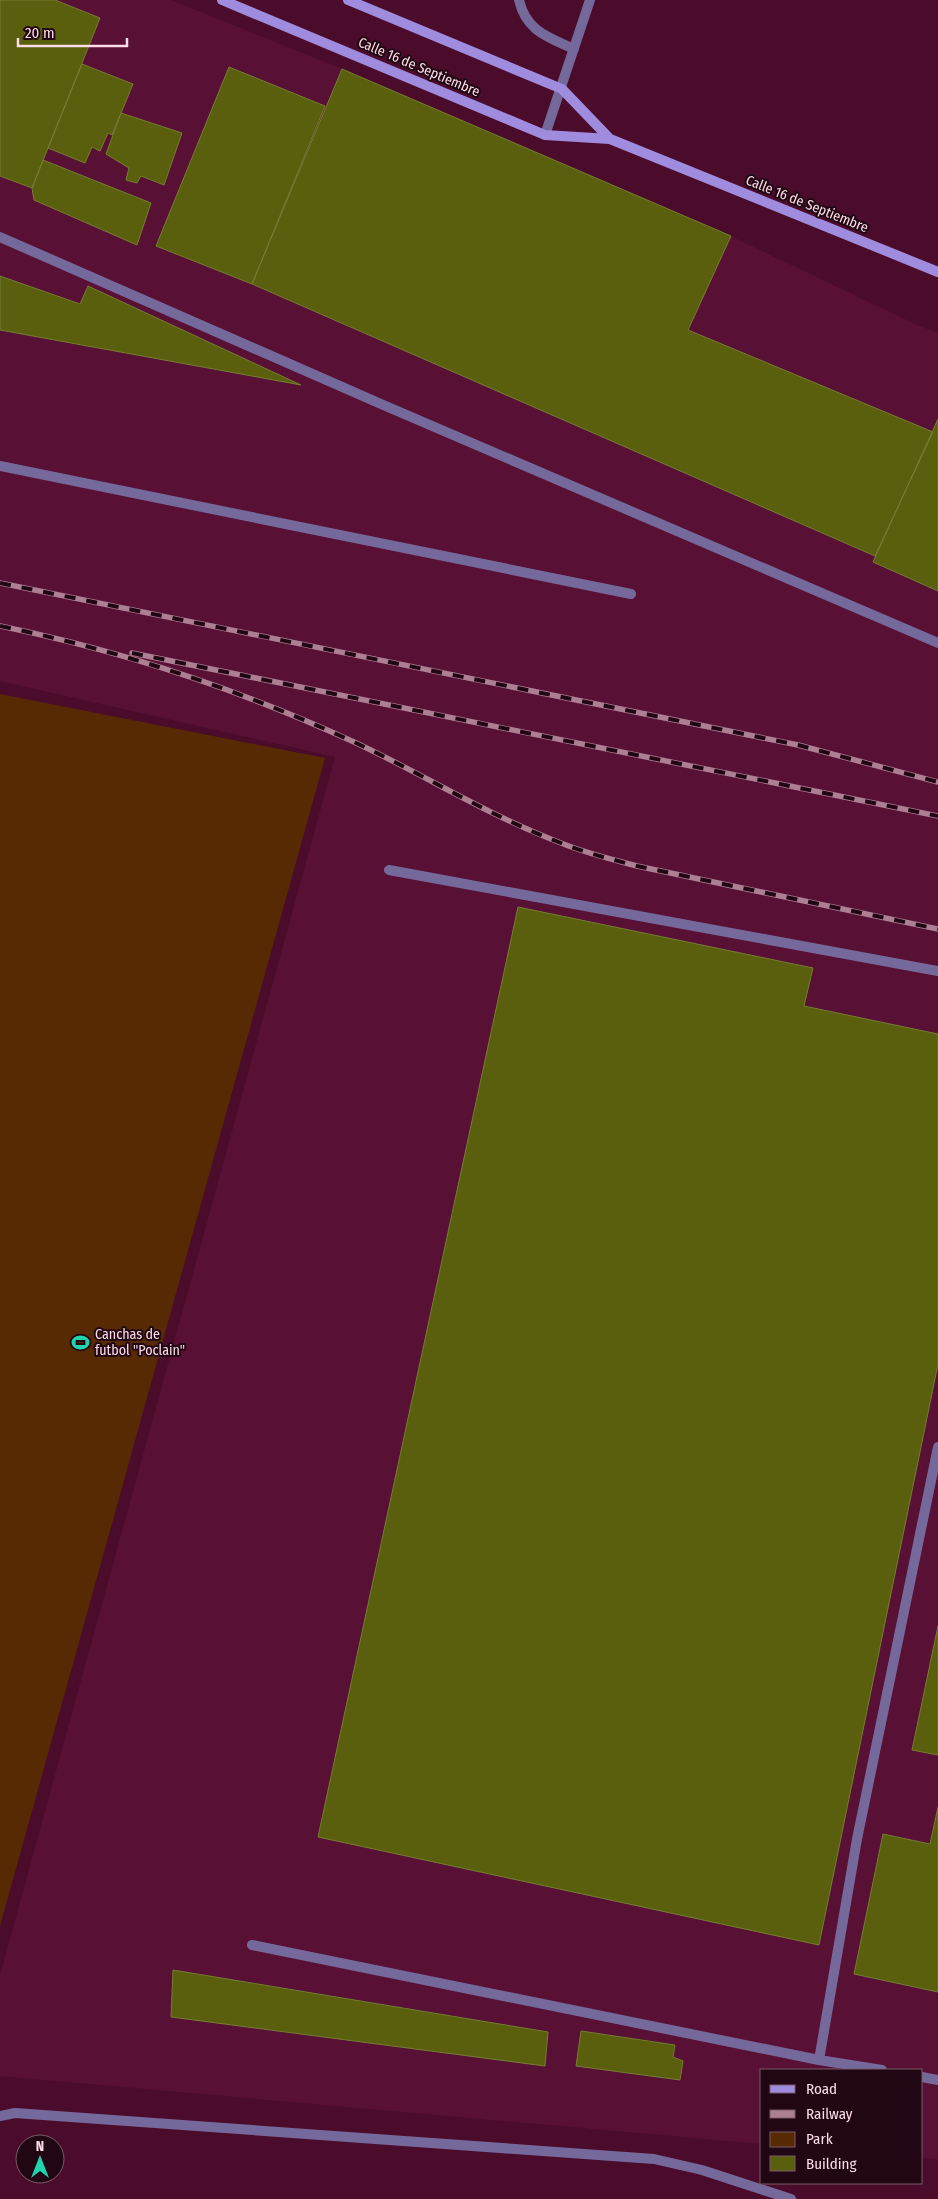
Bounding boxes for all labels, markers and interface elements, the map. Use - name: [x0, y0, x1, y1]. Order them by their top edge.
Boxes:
- scale bar: [18, 15, 126, 47]
- text: 20 m: [25, 24, 55, 42]
- street label: Calle 16 de Septiembre: [356, 34, 482, 100]
- street label: Calle 16 de Septiembre: [743, 172, 871, 236]
- place label: Canchas de futbol "Poclain": [95, 1326, 185, 1359]
- sports icon: Canchas de futbol "Poclain": [71, 1332, 91, 1352]
- legend: [760, 2069, 923, 2184]
- text: Road: [806, 2080, 837, 2098]
- text: Railway: [806, 2105, 853, 2123]
- text: Park: [806, 2130, 833, 2148]
- north arrow: [15, 2134, 65, 2184]
- text: N: [36, 2138, 44, 2155]
- text: Building: [806, 2155, 857, 2173]

